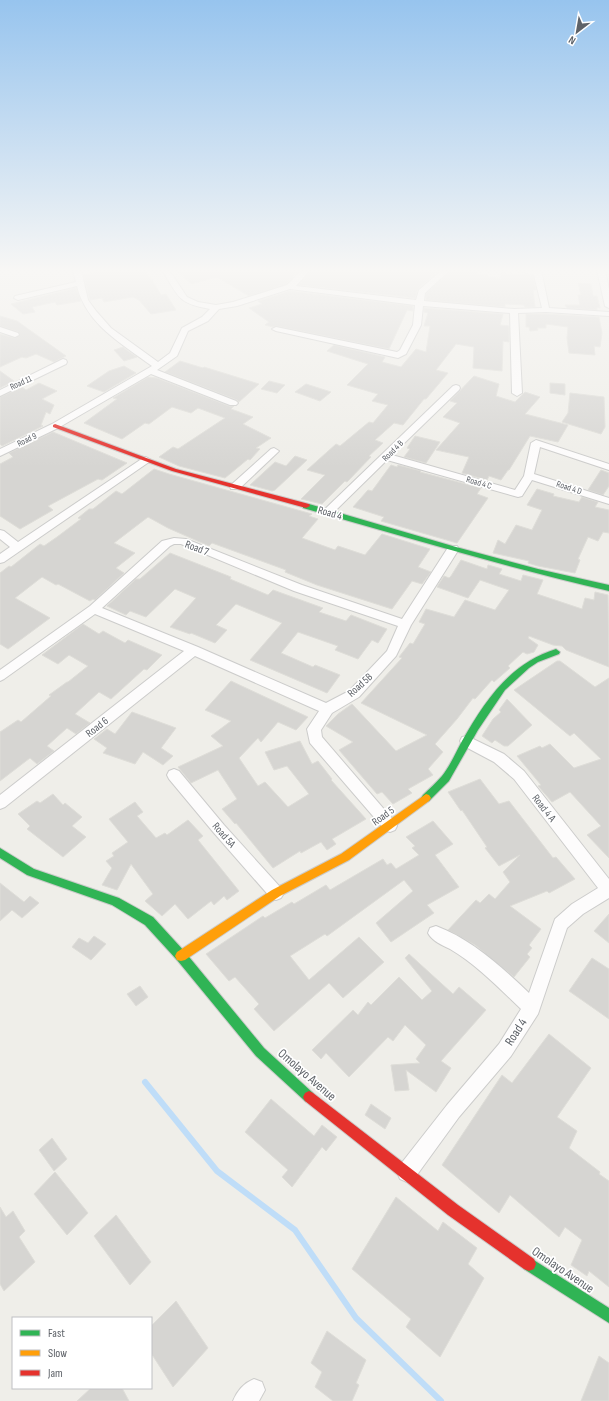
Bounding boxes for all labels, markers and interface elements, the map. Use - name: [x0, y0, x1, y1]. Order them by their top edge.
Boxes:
- north arrow: [557, 12, 597, 52]
- text: N: [566, 33, 578, 47]
- street label: Road 11: [8, 373, 34, 393]
- street label: Road 9: [15, 431, 39, 449]
- street label: Road 4 B: [380, 438, 406, 464]
- street label: Road 4 C: [465, 474, 493, 492]
- street label: Road 4 D: [555, 479, 583, 497]
- street label: Road 4: [316, 503, 344, 523]
- street label: Road 7: [183, 538, 211, 559]
- street label: Road 5B: [345, 670, 375, 700]
- street label: Road 6: [83, 714, 111, 740]
- street label: Road 4 A: [529, 792, 559, 824]
- street label: Road 5: [369, 804, 397, 828]
- street label: Road 5A: [210, 820, 239, 850]
- street label: Road 4: [501, 1015, 531, 1049]
- street label: Omolayo Avenue: [275, 1045, 339, 1105]
- street label: Omolayo Avenue: [529, 1243, 597, 1297]
- legend: [12, 1317, 152, 1389]
- text: Fast: [48, 1326, 65, 1341]
- text: Slow: [48, 1346, 67, 1361]
- text: Jam: [47, 1366, 63, 1381]

